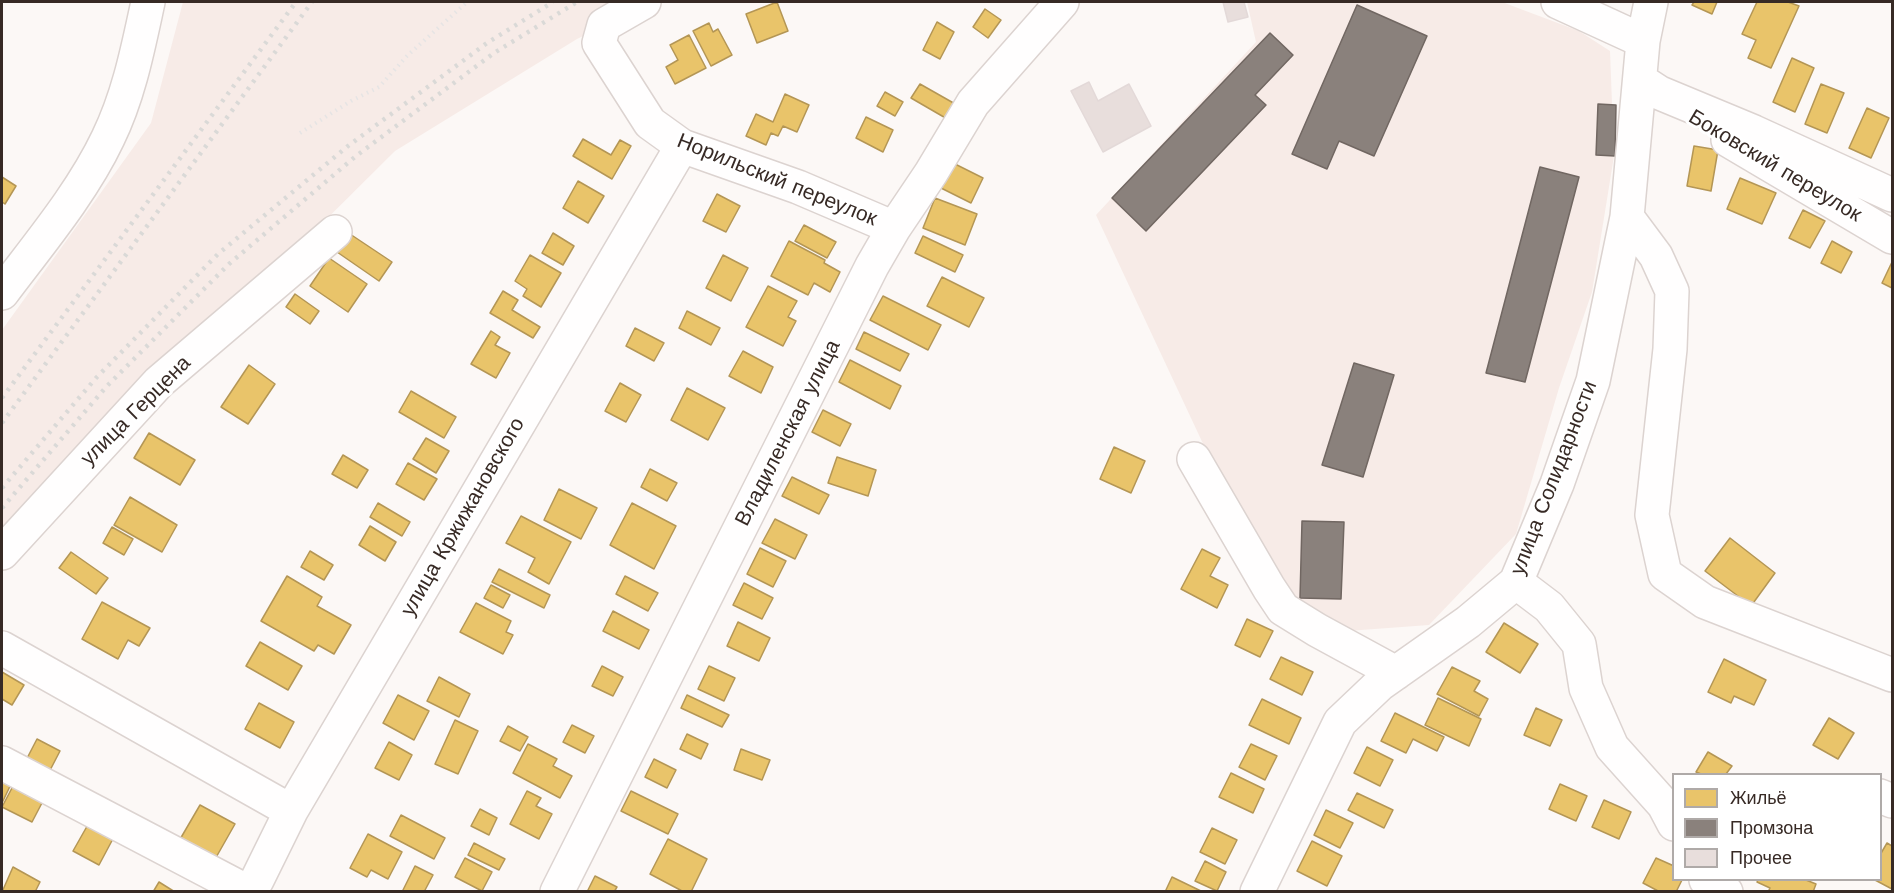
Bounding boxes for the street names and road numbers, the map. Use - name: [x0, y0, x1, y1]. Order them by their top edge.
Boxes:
- street label: Боковский переулок: [1684, 104, 1866, 228]
- street label: Норильский переулок: [673, 128, 881, 232]
- street label: Владиленская улица: [730, 336, 846, 530]
- street label: улица Герцена: [76, 351, 196, 471]
- street label: улица Солидарности: [1505, 377, 1603, 579]
- street label: улица Кржижановского: [396, 413, 530, 621]

